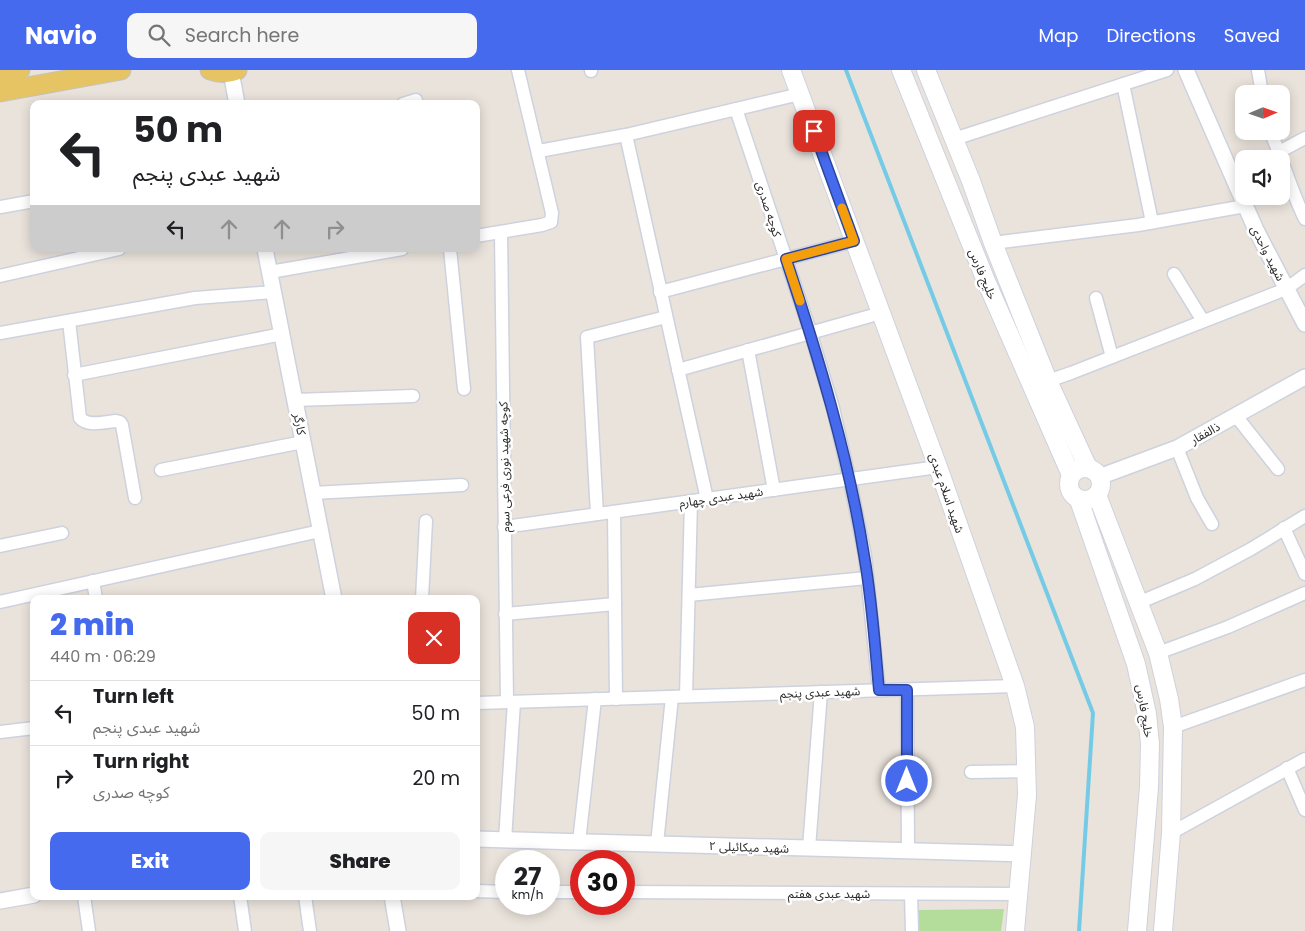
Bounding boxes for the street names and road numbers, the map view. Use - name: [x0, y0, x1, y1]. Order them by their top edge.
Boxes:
- street label: کوچه صدری: [752, 179, 786, 240]
- street label: شهید واحدی: [1247, 222, 1289, 284]
- street label: خلیج فارس: [964, 246, 1001, 302]
- street label: کوچه شهید نوری فرعی سوم: [494, 400, 515, 532]
- street label: کارگر: [289, 411, 311, 437]
- street label: ذالفقار: [1186, 418, 1223, 449]
- street label: شهید اسلام عبدی: [924, 451, 969, 536]
- street label: شهید عبدی چهارم: [678, 483, 764, 512]
- street label: شهید عبدی پنجم: [779, 682, 861, 703]
- street label: خلیج فارس: [1131, 683, 1158, 739]
- street label: شهید میکائیلی ۲: [709, 837, 789, 857]
- street label: شهید عبدی هفتم: [788, 885, 870, 903]

